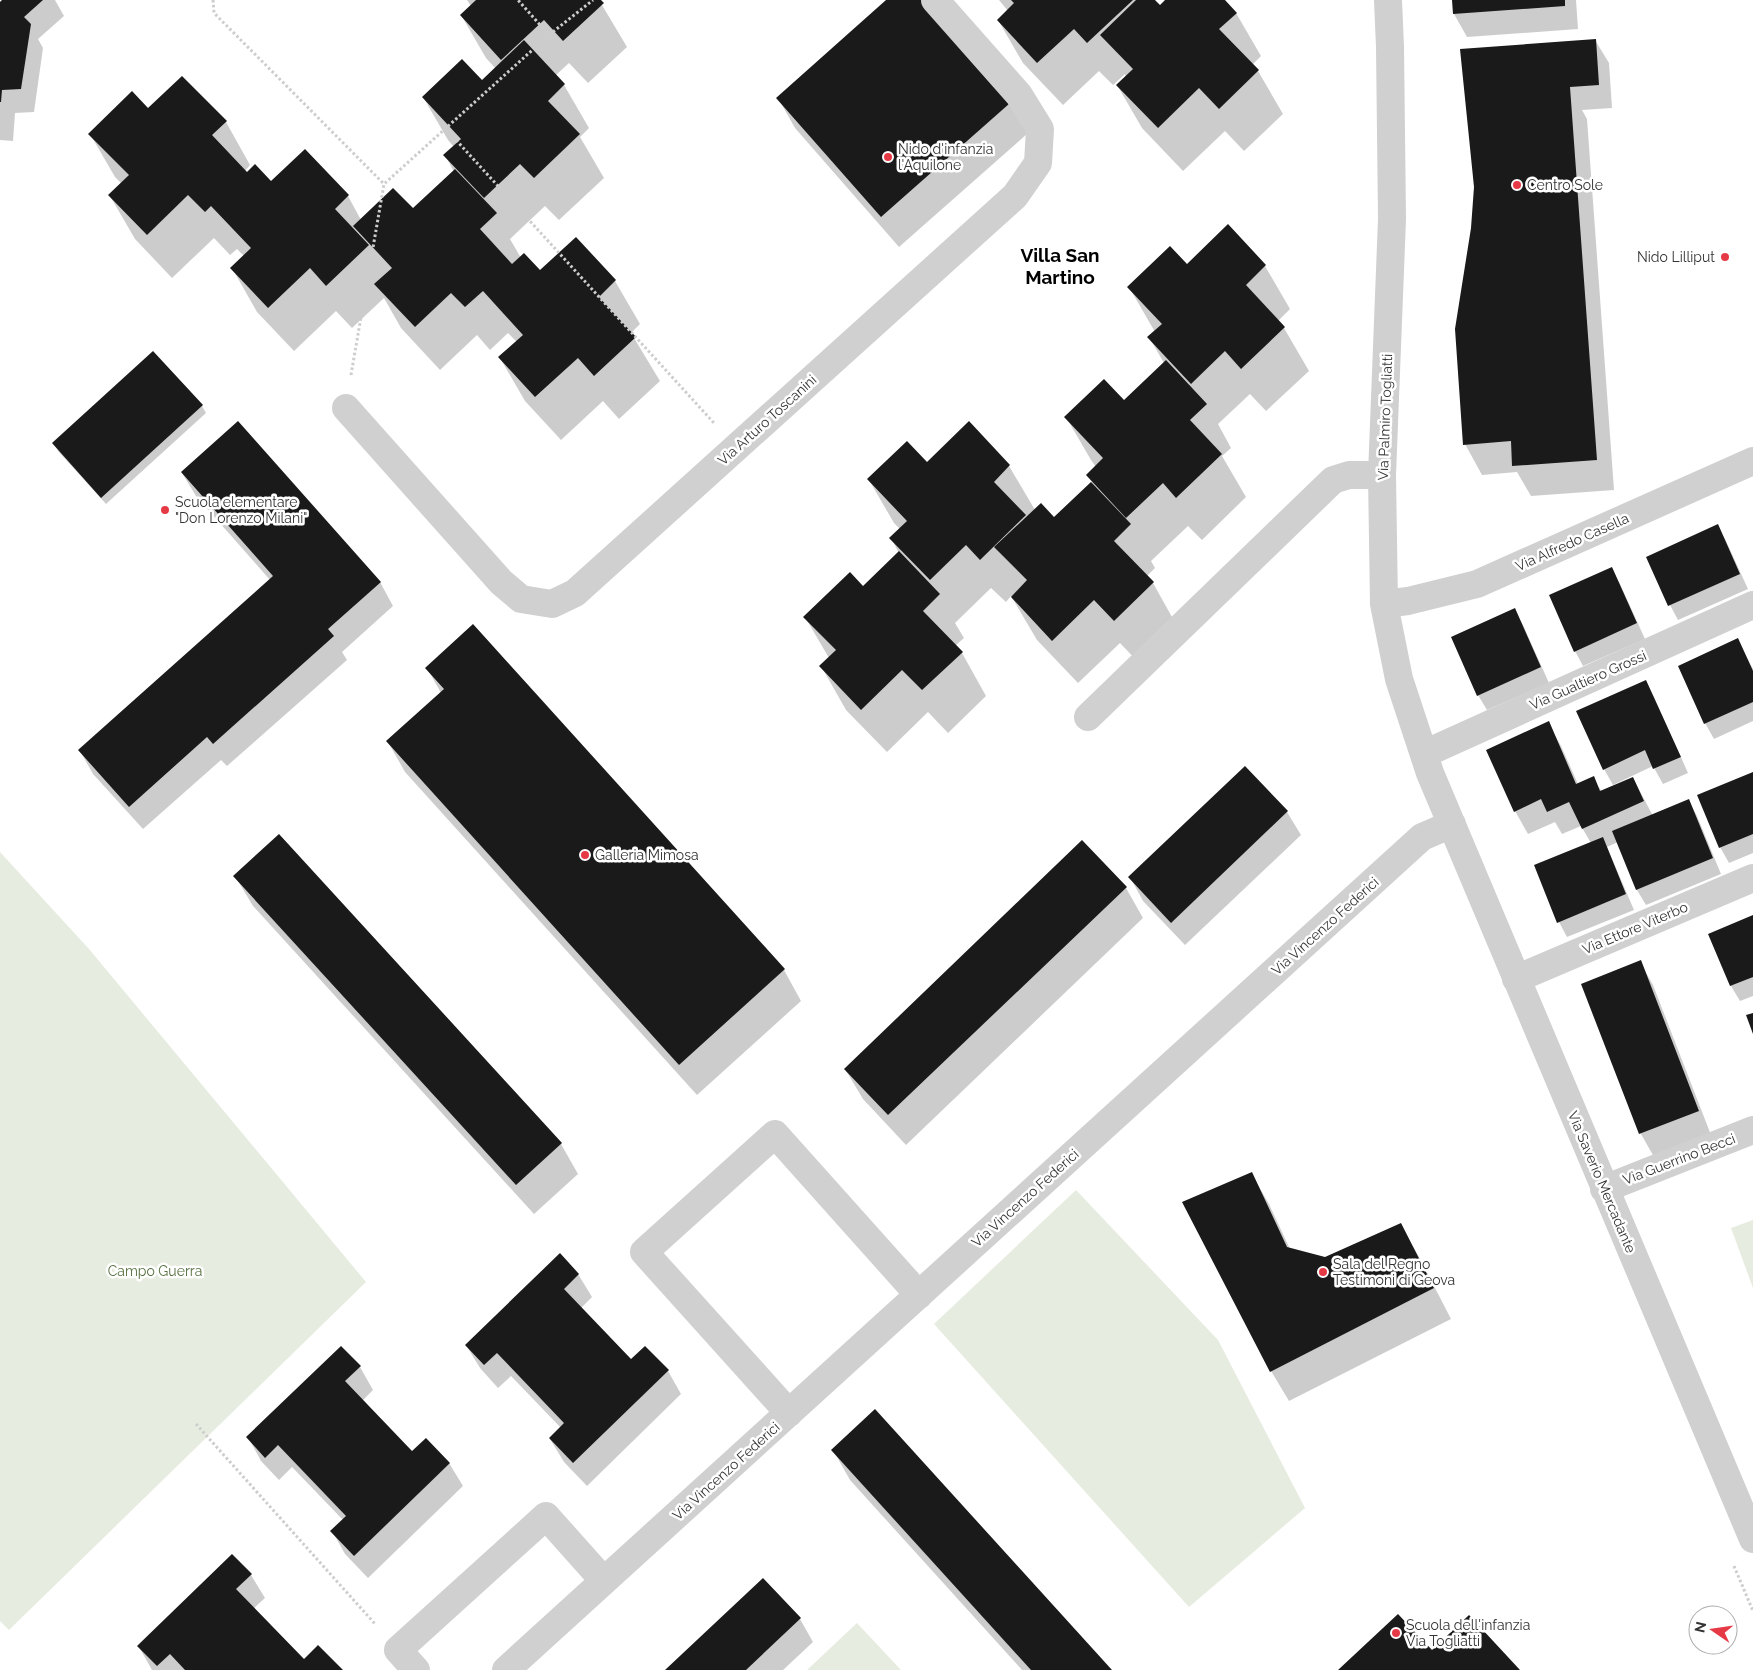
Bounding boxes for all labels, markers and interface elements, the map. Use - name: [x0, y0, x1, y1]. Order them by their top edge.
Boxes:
- place label: Nido d'infanzia l'Aquilone: [898, 141, 993, 173]
- marker: Nido d'infanzia l'Aquilone: [882, 151, 894, 163]
- place label: Centro Sole: [1527, 177, 1603, 193]
- marker: Centro Sole: [1511, 179, 1523, 191]
- district label: Villa San Martino: [1020, 244, 1100, 288]
- place label: Nido Lilliput: [1637, 249, 1715, 265]
- marker: Nido Lilliput: [1719, 251, 1731, 263]
- street label: Via Palmiro Togliatti: [1375, 353, 1395, 481]
- street label: Via Arturo Toscanini: [715, 372, 819, 468]
- place label: Scuola elementare "Don Lorenzo Milani": [175, 494, 307, 526]
- marker: Scuola elementare "Don Lorenzo Milani": [159, 504, 171, 516]
- street label: Via Alfredo Casella: [1513, 510, 1631, 574]
- street label: Via Gualtiero Grossi: [1527, 647, 1649, 713]
- place label: Galleria Mimosa: [595, 847, 699, 863]
- marker: Galleria Mimosa: [579, 849, 591, 861]
- street label: Via Vincenzo Federici: [1268, 874, 1382, 978]
- street label: Via Ettore Viterbo: [1580, 899, 1690, 957]
- street label: Via Saverio Mercadante: [1565, 1109, 1639, 1255]
- street label: Via Guerrino Becci: [1621, 1130, 1737, 1188]
- street label: Via Vincenzo Federici: [968, 1146, 1082, 1250]
- place label: Sala del Regno Testimoni di Geova: [1333, 1256, 1455, 1288]
- park label: Campo Guerra: [108, 1263, 202, 1279]
- marker: Sala del Regno Testimoni di Geova: [1317, 1266, 1329, 1278]
- street label: Via Vincenzo Federici: [669, 1419, 783, 1523]
- north arrow: [1688, 1605, 1738, 1655]
- place label: Scuola dell'infanzia Via Togliatti: [1406, 1617, 1530, 1649]
- text: N: [1691, 1620, 1709, 1634]
- marker: Scuola dell'infanzia Via Togliatti: [1390, 1627, 1402, 1639]

